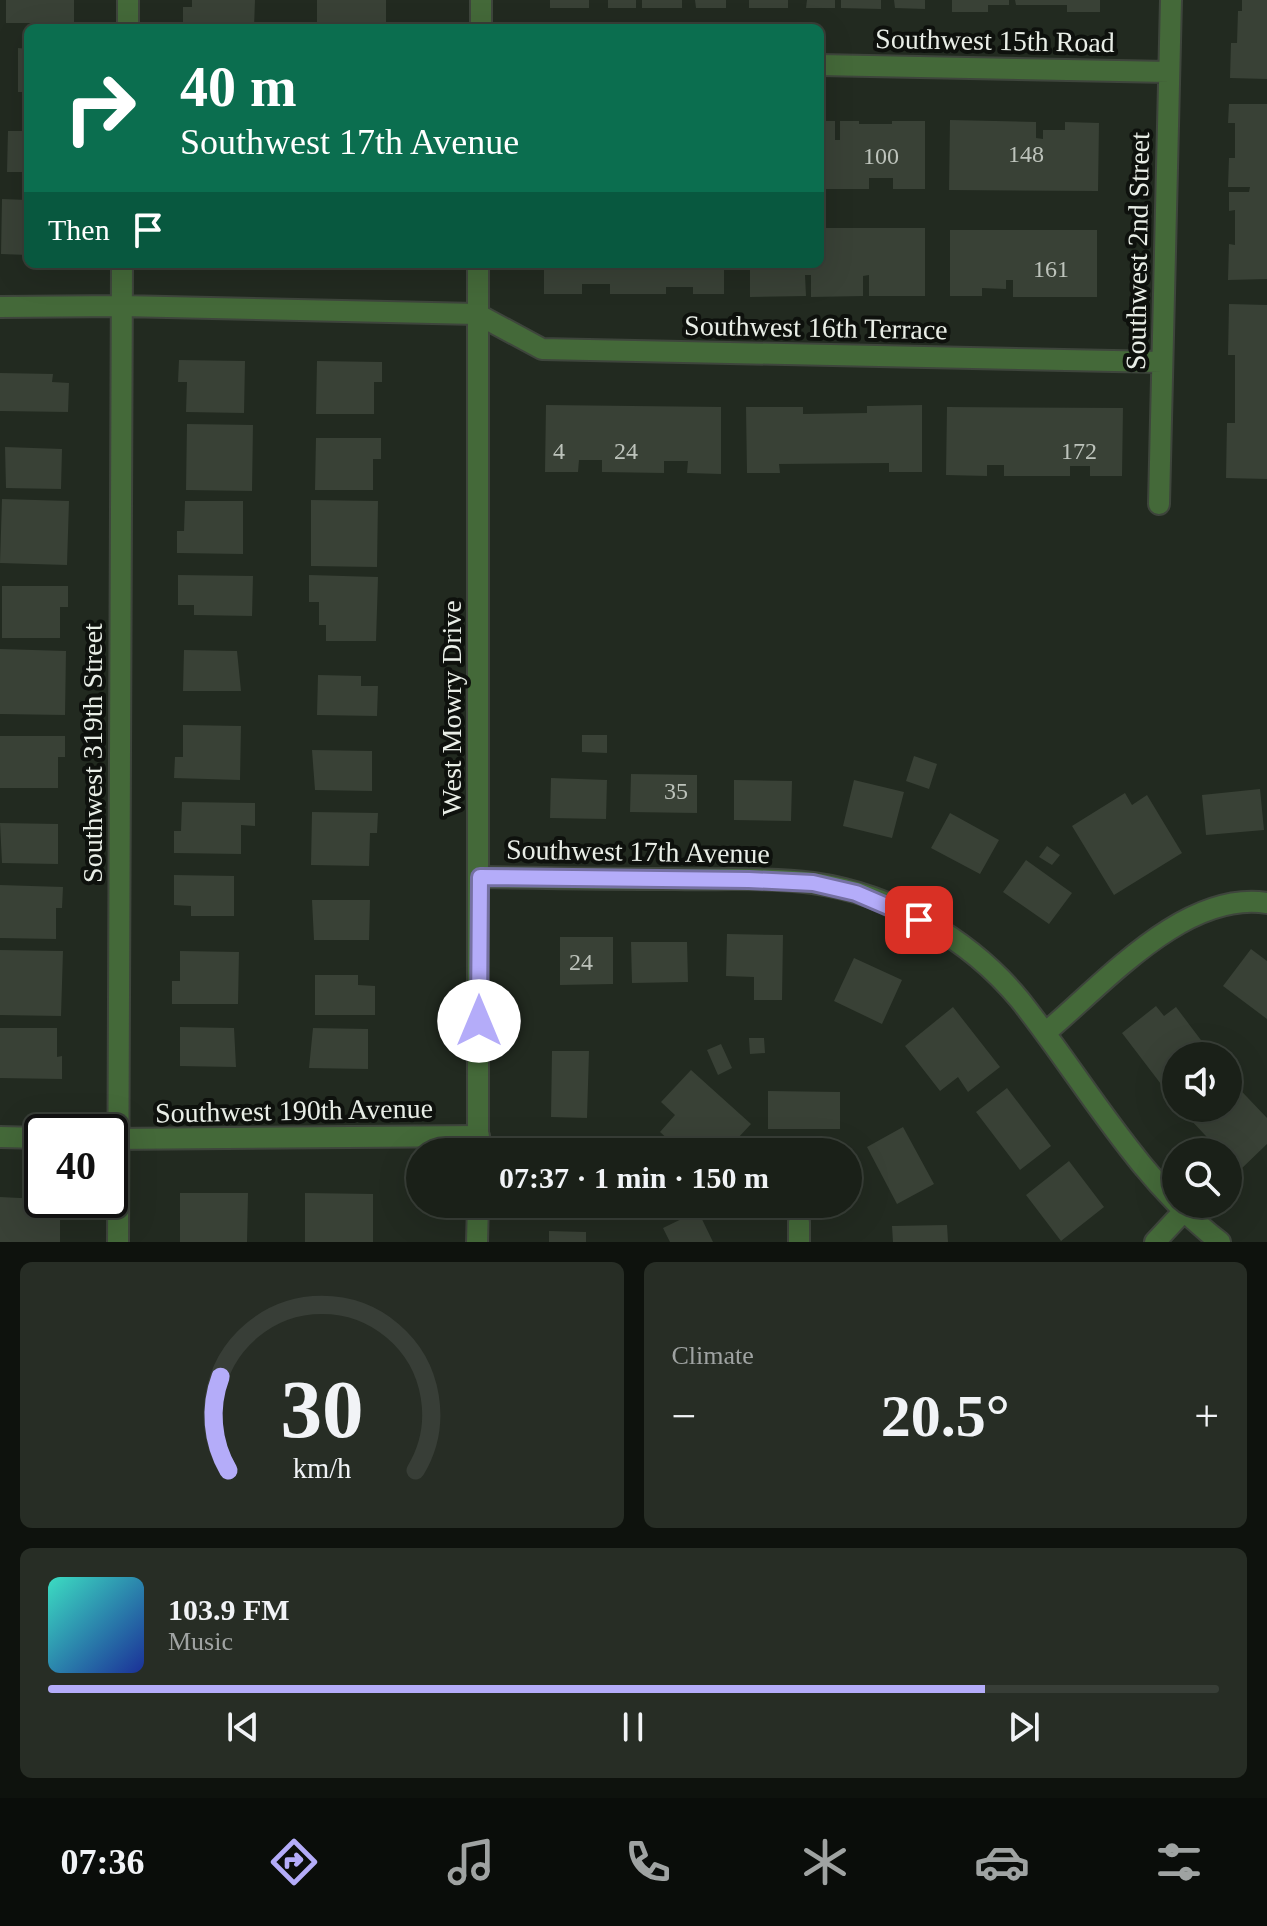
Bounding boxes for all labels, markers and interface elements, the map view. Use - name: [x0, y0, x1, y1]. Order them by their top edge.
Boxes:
- street label: Southwest 15th Road: [875, 23, 1115, 58]
- icon: right: [48, 56, 152, 160]
- text: 40 m: [180, 56, 297, 118]
- text: Southwest 17th Avenue: [180, 122, 519, 162]
- street label: Southwest 2nd Street: [1120, 132, 1155, 370]
- house number: 148: [1008, 141, 1044, 167]
- house number: 100: [863, 143, 899, 169]
- icon: arrive: [126, 208, 170, 252]
- text: Then: [48, 213, 110, 246]
- house number: 161: [1033, 256, 1069, 282]
- street label: Southwest 16th Terrace: [684, 310, 948, 345]
- house number: 4: [553, 438, 565, 464]
- house number: 24: [614, 438, 638, 464]
- house number: 172: [1061, 438, 1097, 464]
- street label: West Mowry Drive: [436, 600, 467, 816]
- street label: Southwest 319th Street: [77, 623, 108, 883]
- house number: 35: [664, 778, 688, 804]
- street label: Southwest 17th Avenue: [506, 834, 770, 869]
- pin: [885, 886, 953, 954]
- icon: arrive: [897, 898, 941, 942]
- house number: 24: [569, 949, 593, 975]
- position arrow: [437, 979, 521, 1063]
- map controls: [1162, 1042, 1242, 1218]
- button: sound: [1162, 1042, 1242, 1122]
- street label: Southwest 190th Avenue: [155, 1093, 433, 1128]
- speed limit sign: 40: [24, 1114, 128, 1218]
- button: search: [1162, 1138, 1242, 1218]
- text: 07:37 · 1 min · 150 m: [499, 1161, 769, 1194]
- text: Climate: [672, 1341, 754, 1370]
- text: 30: [280, 1363, 363, 1455]
- text: 20.5°: [881, 1383, 1010, 1449]
- text: −: [672, 1392, 696, 1441]
- text: +: [1194, 1392, 1219, 1441]
- text: km/h: [292, 1453, 351, 1484]
- text: 103.9 FM: [168, 1593, 290, 1626]
- text: Music: [168, 1627, 233, 1656]
- icon: previous: [221, 1705, 265, 1749]
- icon: pause: [611, 1705, 655, 1749]
- icon: next: [1002, 1705, 1046, 1749]
- icon: directions: [266, 1834, 322, 1890]
- icon: music: [443, 1834, 499, 1890]
- icon: phone: [620, 1834, 676, 1890]
- icon: climate: [797, 1834, 853, 1890]
- icon: car: [974, 1834, 1030, 1890]
- icon: filters: [1151, 1834, 1207, 1890]
- text: 07:36: [61, 1842, 145, 1882]

